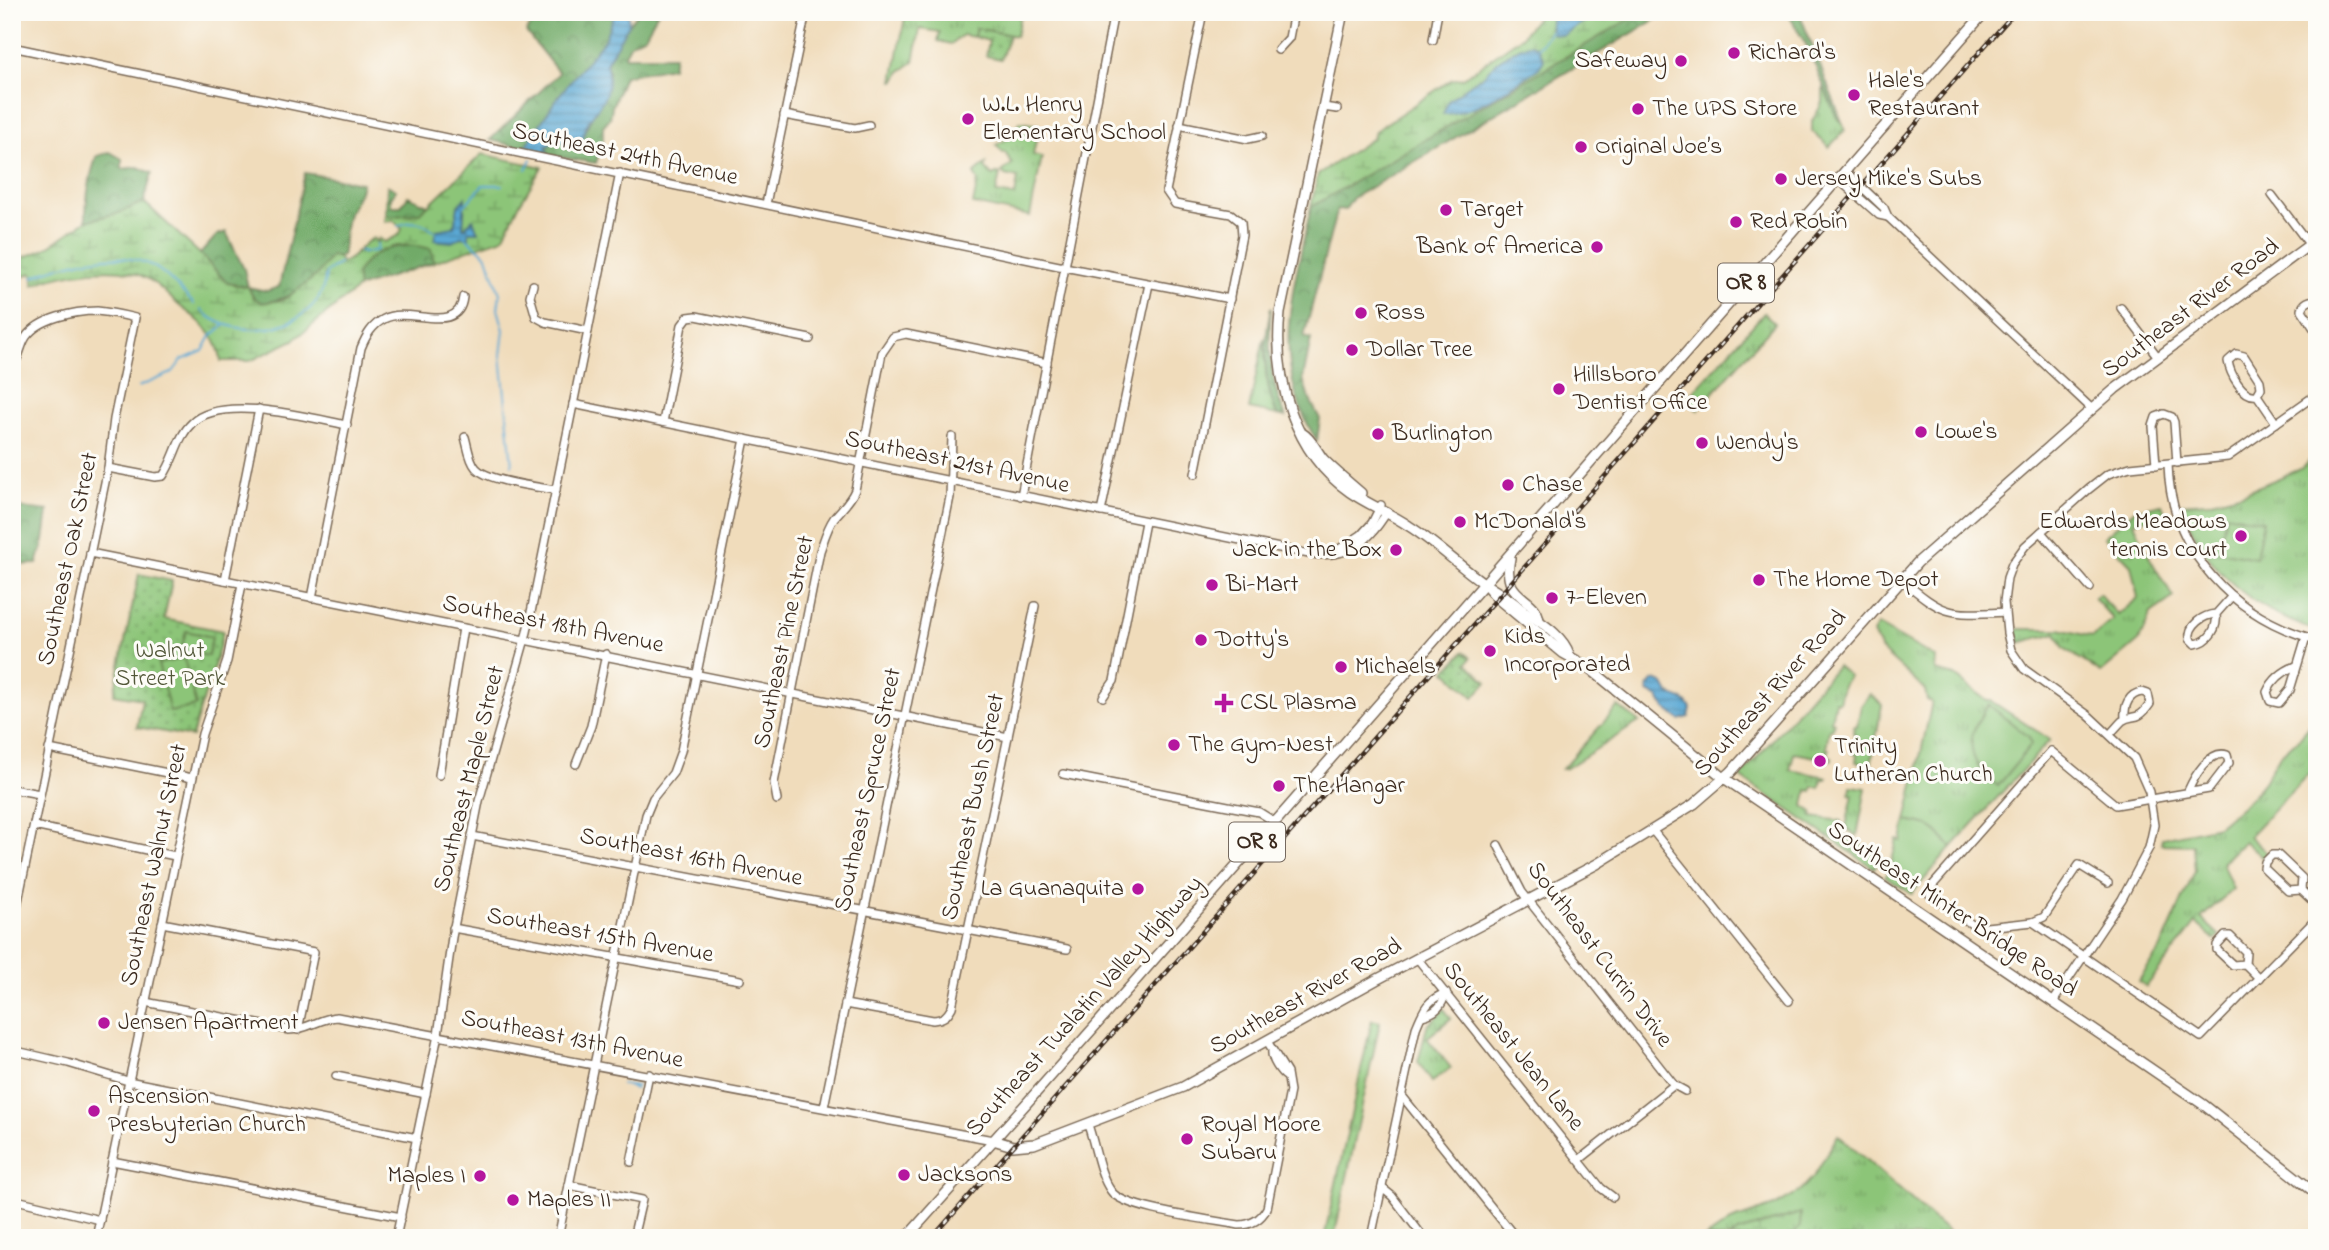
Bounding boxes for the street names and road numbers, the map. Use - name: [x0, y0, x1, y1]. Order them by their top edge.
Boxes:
- street label: Southeast 24th Avenue: [509, 114, 741, 196]
- street label: Southeast River Road: [2095, 230, 2288, 388]
- road number: OR 8: [1718, 264, 1774, 302]
- street label: Southeast 21st Avenue: [842, 422, 1073, 504]
- street label: Southeast Oak Street: [29, 449, 109, 669]
- street label: Southeast Pine Street: [745, 532, 825, 752]
- street label: Southeast 18th Avenue: [439, 586, 667, 664]
- street label: Southeast River Road: [1686, 602, 1856, 786]
- street label: Southeast Maple Street: [425, 662, 515, 896]
- street label: Southeast Spruce Street: [826, 665, 912, 915]
- street label: Southeast Bush Street: [933, 690, 1015, 924]
- street label: Southeast Walnut Street: [112, 741, 198, 989]
- street label: Southeast Minter Bridge Road: [1820, 813, 2085, 1007]
- street label: Southeast 16th Avenue: [577, 819, 806, 897]
- road number: OR 8: [1229, 822, 1285, 862]
- street label: Southeast Currin Drive: [1517, 855, 1681, 1056]
- street label: Southeast Tualatin Valley Highway: [958, 869, 1213, 1146]
- street label: Southeast 15th Avenue: [484, 899, 716, 973]
- street label: Southeast River Road: [1204, 929, 1409, 1064]
- street label: Southeast Jean Lane: [1434, 955, 1592, 1139]
- street label: Southeast 13th Avenue: [458, 1001, 686, 1079]

